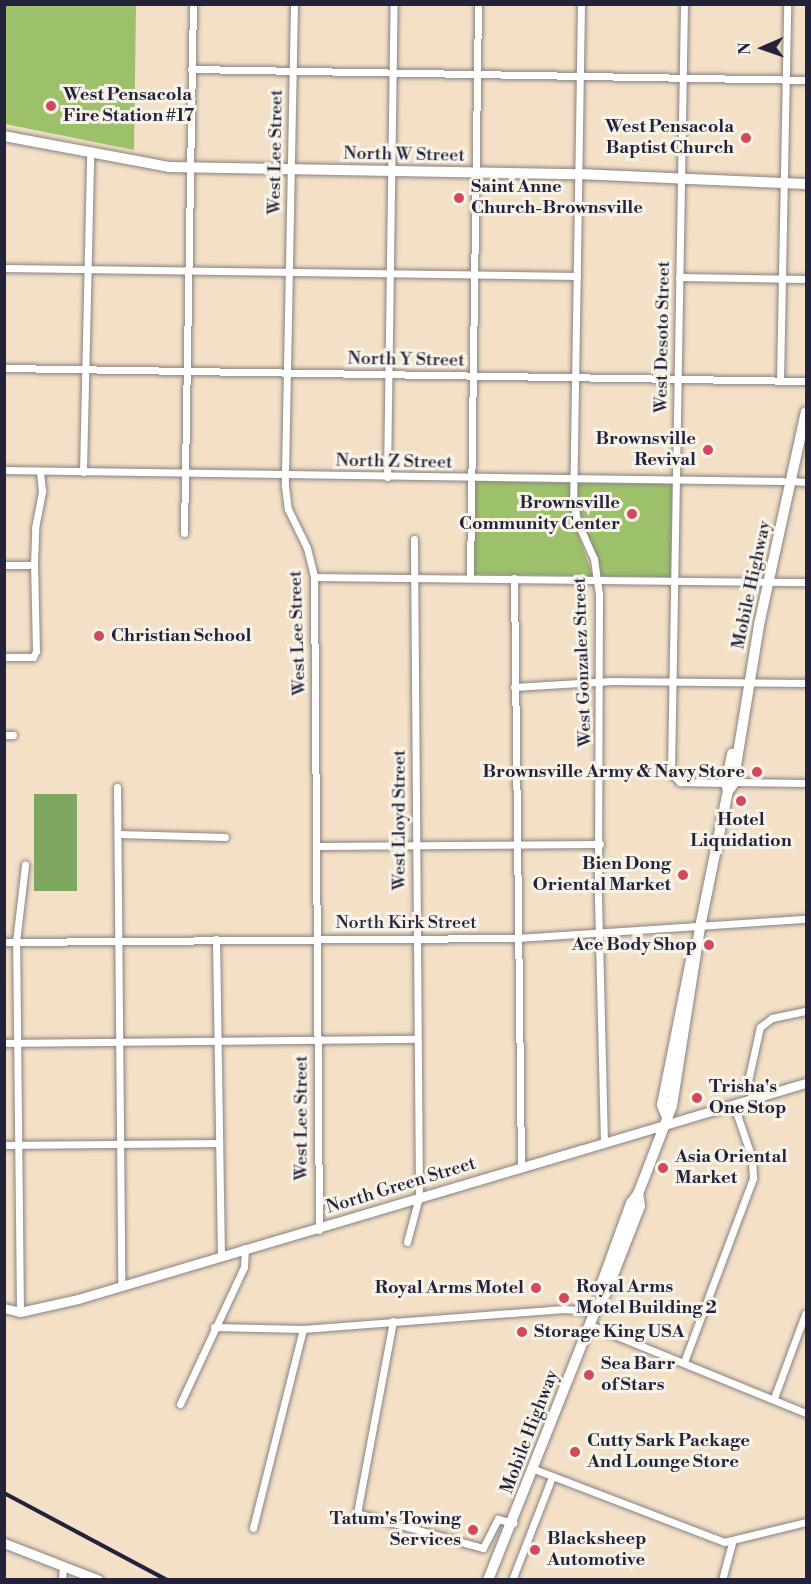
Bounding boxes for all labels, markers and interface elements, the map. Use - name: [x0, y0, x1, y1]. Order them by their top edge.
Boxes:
- north arrow: [733, 18, 793, 78]
- text: N: [735, 42, 755, 55]
- place label: West Pensacola Fire Station #17: [63, 85, 194, 128]
- street label: West Lee Street: [264, 89, 288, 215]
- marker: West Pensacola Fire Station #17: [44, 99, 58, 113]
- place label: West Pensacola Baptist Church: [605, 117, 734, 160]
- marker: West Pensacola Baptist Church: [739, 131, 753, 145]
- street label: North W Street: [343, 143, 465, 167]
- place label: Saint Anne Church-Brownsville: [471, 177, 643, 219]
- marker: Saint Anne Church-Brownsville: [452, 191, 466, 205]
- street label: West Desoto Street: [651, 261, 675, 413]
- street label: North Y Street: [347, 348, 465, 372]
- place label: Brownsville Revival: [595, 429, 696, 472]
- marker: Brownsville Revival: [701, 443, 715, 457]
- street label: North Z Street: [335, 450, 453, 474]
- place label: Brownsville Community Center: [459, 493, 620, 536]
- marker: Brownsville Community Center: [625, 507, 639, 521]
- street label: Mobile Highway: [728, 519, 776, 651]
- street label: West Lee Street: [285, 570, 311, 696]
- street label: West Gonzalez Street: [569, 577, 597, 747]
- place label: Christian School: [111, 625, 252, 647]
- marker: Christian School: [92, 629, 106, 643]
- street label: West Lloyd Street: [389, 750, 411, 890]
- place label: Brownsville Army & Navy Store: [483, 761, 745, 783]
- marker: Brownsville Army & Navy Store: [750, 765, 764, 779]
- marker: Hotel Liquidation: [734, 794, 748, 808]
- place label: Hotel Liquidation: [690, 810, 792, 852]
- place label: Bien Dong Oriental Market: [533, 854, 671, 896]
- marker: Bien Dong Oriental Market: [676, 868, 690, 882]
- street label: North Kirk Street: [335, 912, 477, 934]
- place label: Ace Body Shop: [572, 934, 697, 956]
- marker: Ace Body Shop: [702, 938, 716, 952]
- street label: West Lee Street: [291, 1055, 313, 1181]
- place label: Trisha's One Stop: [709, 1077, 786, 1120]
- marker: Trisha's One Stop: [690, 1091, 704, 1105]
- place label: Asia Oriental Market: [675, 1147, 787, 1190]
- street label: North Green Street: [324, 1153, 478, 1219]
- marker: Asia Oriental Market: [656, 1161, 670, 1175]
- place label: Royal Arms Motel: [375, 1277, 524, 1299]
- place label: Royal Arms Motel Building 2: [576, 1277, 717, 1320]
- marker: Royal Arms Motel: [529, 1281, 543, 1295]
- marker: Royal Arms Motel Building 2: [557, 1291, 571, 1305]
- place label: Storage King USA: [534, 1321, 684, 1343]
- marker: Storage King USA: [515, 1325, 529, 1339]
- place label: Sea Barr of Stars: [601, 1354, 675, 1396]
- street label: Mobile Highway: [496, 1367, 564, 1497]
- marker: Sea Barr of Stars: [582, 1368, 596, 1382]
- place label: Cutty Sark Package And Lounge Store: [587, 1431, 750, 1474]
- marker: Cutty Sark Package And Lounge Store: [568, 1445, 582, 1459]
- place label: Tatum's Towing Services: [330, 1509, 461, 1552]
- marker: Tatum's Towing Services: [466, 1523, 480, 1537]
- place label: Blacksheep Automotive: [547, 1529, 647, 1572]
- marker: Blacksheep Automotive: [528, 1543, 542, 1557]

